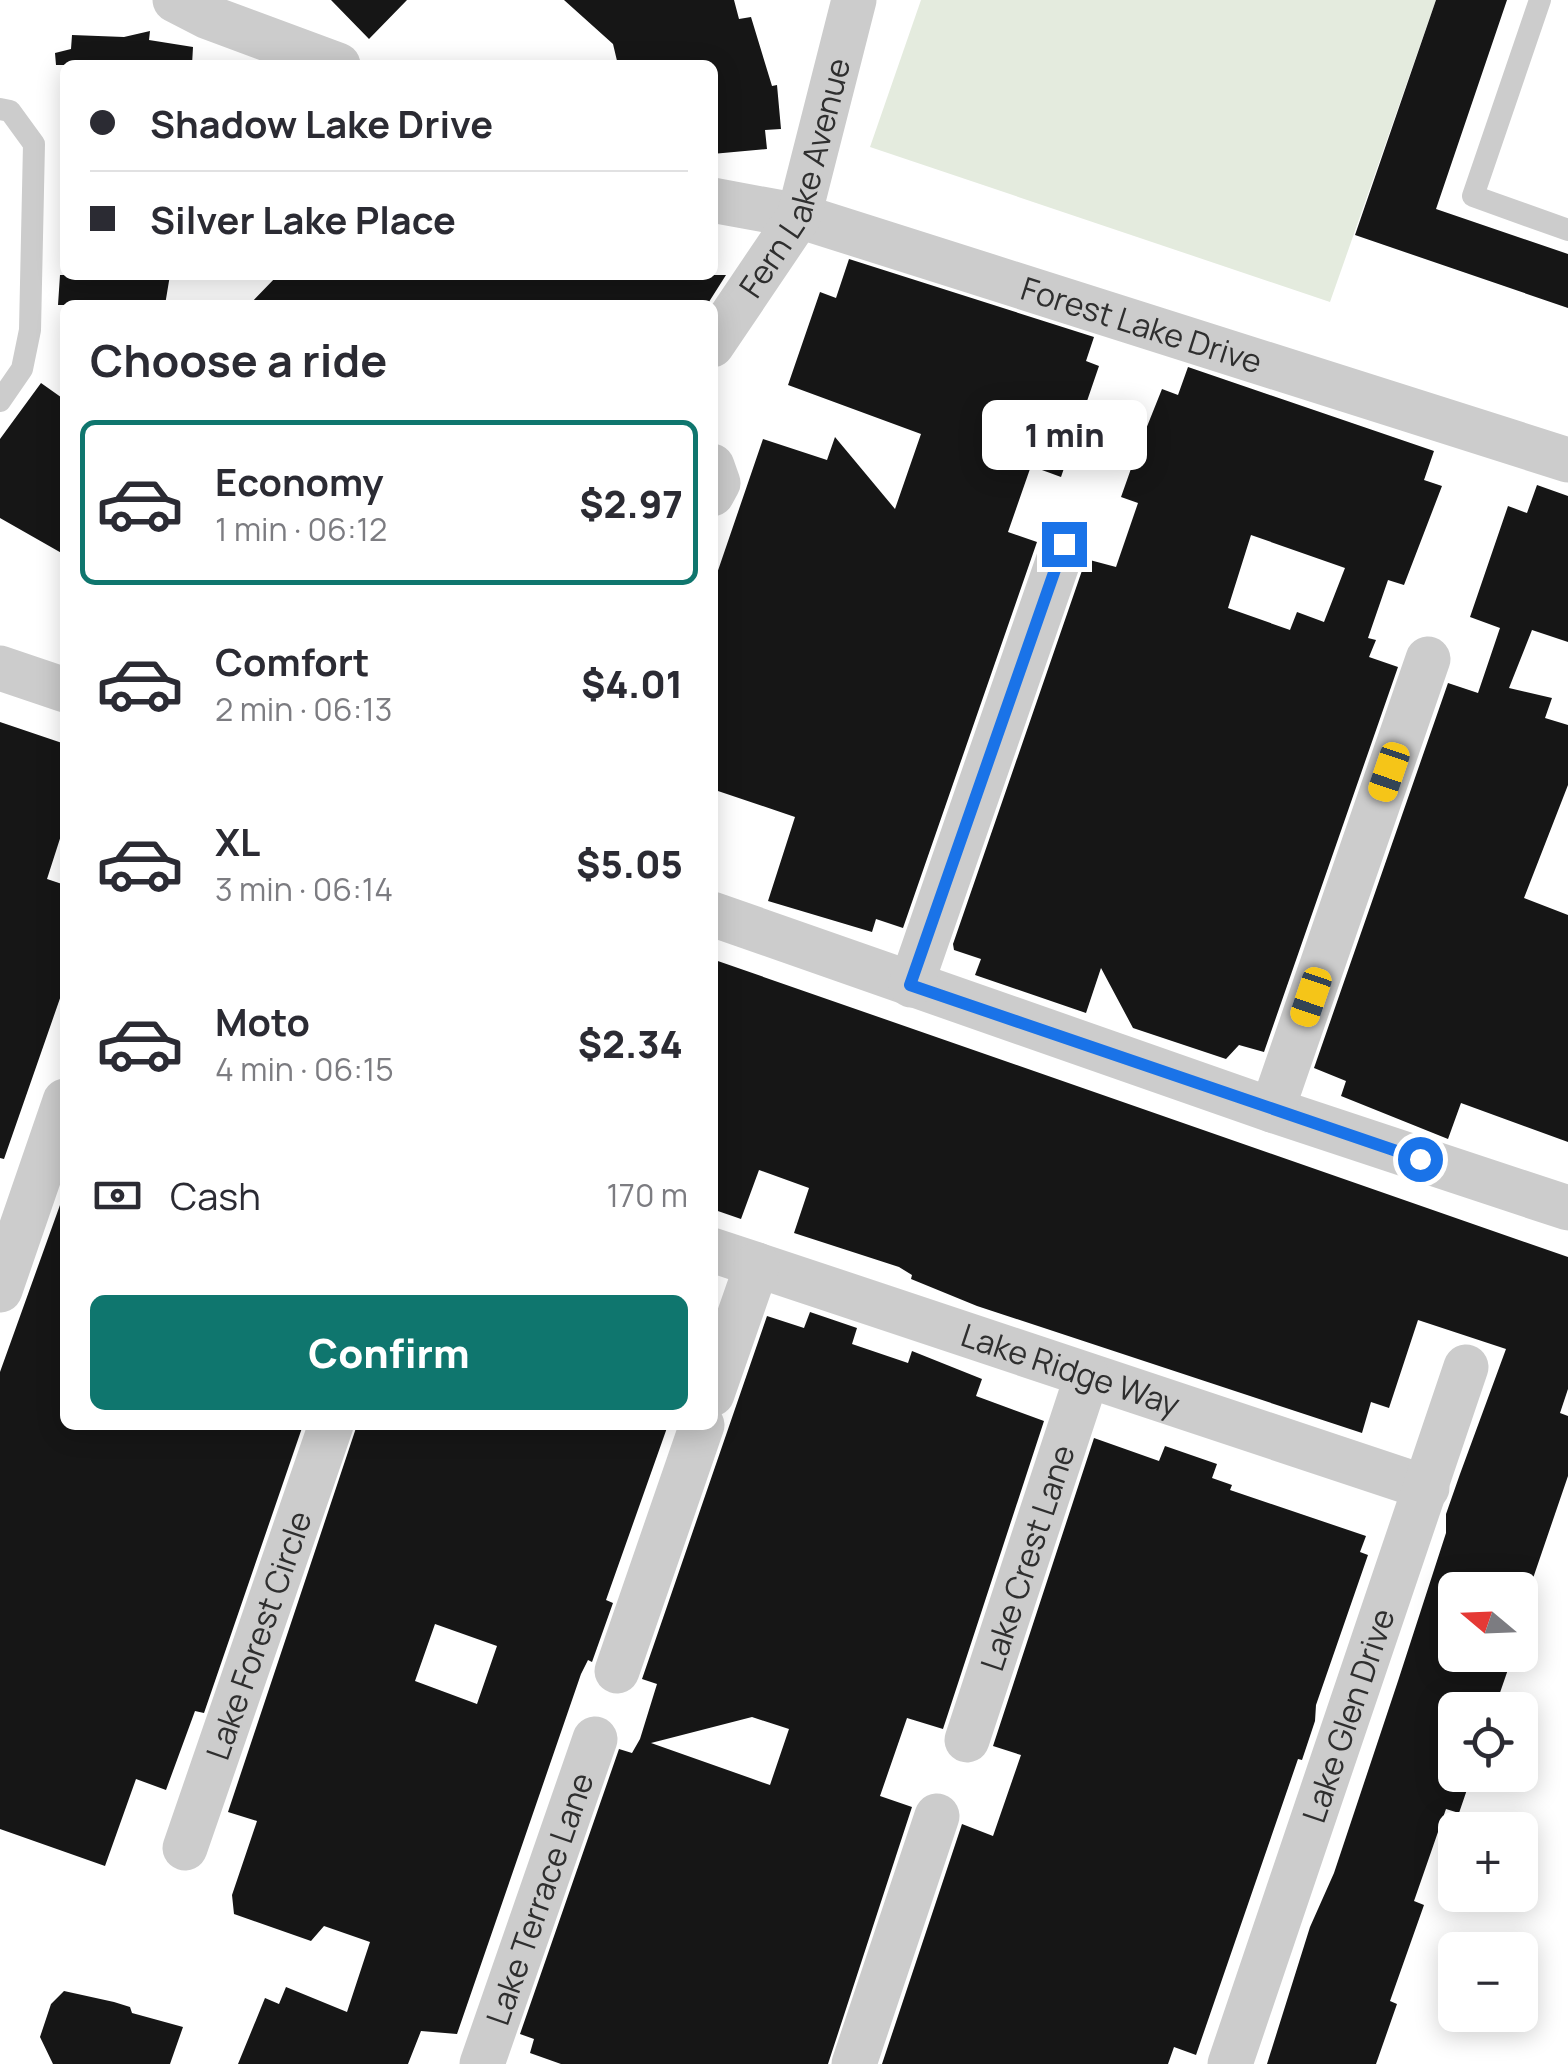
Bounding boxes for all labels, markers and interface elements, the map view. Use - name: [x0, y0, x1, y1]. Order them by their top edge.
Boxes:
- street label: Fern Lake Avenue: [728, 53, 860, 306]
- text: Shadow Lake Drive: [150, 97, 493, 149]
- text: Silver Lake Place: [150, 193, 456, 245]
- street label: Forest Lake Drive: [1016, 266, 1268, 384]
- text: Choose a ride: [90, 329, 387, 391]
- callout: 1 min: [982, 399, 1146, 469]
- text: 1 min: [1024, 413, 1105, 457]
- text: Economy: [215, 455, 384, 507]
- icon: car: [95, 458, 185, 548]
- text: $2.97: [579, 477, 683, 529]
- text: 1 min · 06:12: [215, 507, 387, 551]
- route end: [1042, 522, 1087, 567]
- text: Comfort: [215, 635, 369, 687]
- icon: car: [95, 638, 185, 728]
- text: $4.01: [581, 657, 683, 709]
- text: 2 min · 06:13: [215, 687, 392, 731]
- car: [1365, 739, 1413, 805]
- text: XL: [215, 815, 260, 867]
- icon: car: [95, 818, 185, 908]
- text: $5.05: [576, 837, 683, 889]
- text: 3 min · 06:14: [215, 867, 393, 911]
- car: [1287, 964, 1335, 1030]
- text: Moto: [215, 995, 310, 1047]
- icon: car: [95, 998, 185, 1088]
- text: $2.34: [578, 1017, 683, 1069]
- text: 4 min · 06:15: [215, 1047, 394, 1091]
- route start: [1398, 1137, 1443, 1182]
- icon: cash: [90, 1168, 145, 1223]
- text: Cash: [170, 1169, 261, 1221]
- text: 170 m: [606, 1173, 688, 1217]
- button: Confirm: [90, 1295, 688, 1410]
- street label: Lake Ridge Way: [956, 1313, 1186, 1426]
- street label: Lake Crest Lane: [969, 1439, 1085, 1676]
- street label: Lake Forest Circle: [195, 1505, 322, 1766]
- north arrow: [1438, 1572, 1538, 1672]
- map controls: [1438, 1572, 1538, 2032]
- street label: Lake Glen Drive: [1291, 1603, 1405, 1828]
- button: locate: [1438, 1692, 1538, 1792]
- street label: Lake Terrace Lane: [475, 1767, 604, 2031]
- button: +: [1438, 1812, 1538, 1912]
- button: −: [1438, 1932, 1538, 2032]

